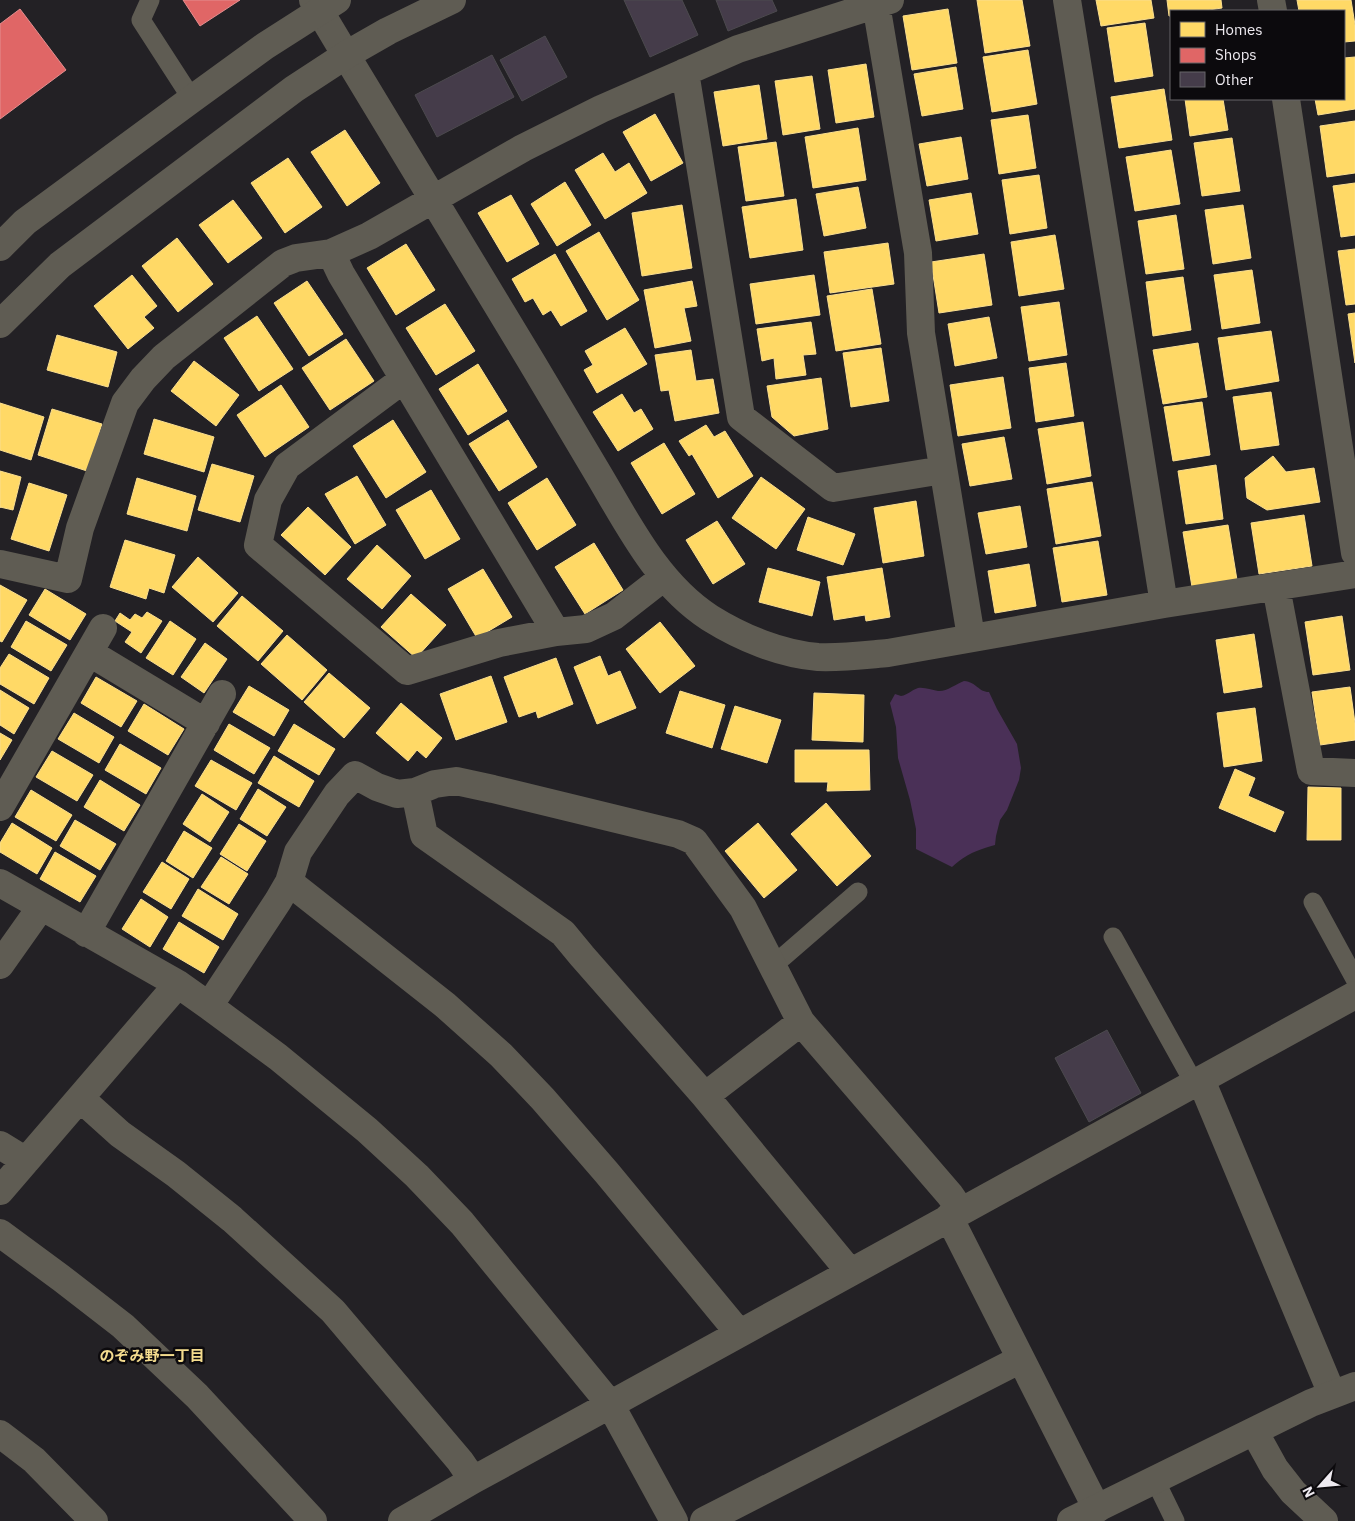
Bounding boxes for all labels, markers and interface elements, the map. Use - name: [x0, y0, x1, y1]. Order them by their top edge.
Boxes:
- legend: [1170, 10, 1345, 100]
- text: Homes: [1215, 20, 1263, 39]
- text: Shops: [1215, 45, 1257, 64]
- text: Other: [1215, 70, 1254, 89]
- district label: のぞみ野一丁目: [99, 1346, 205, 1365]
- north arrow: [1295, 1461, 1345, 1511]
- text: N: [1298, 1483, 1319, 1501]

